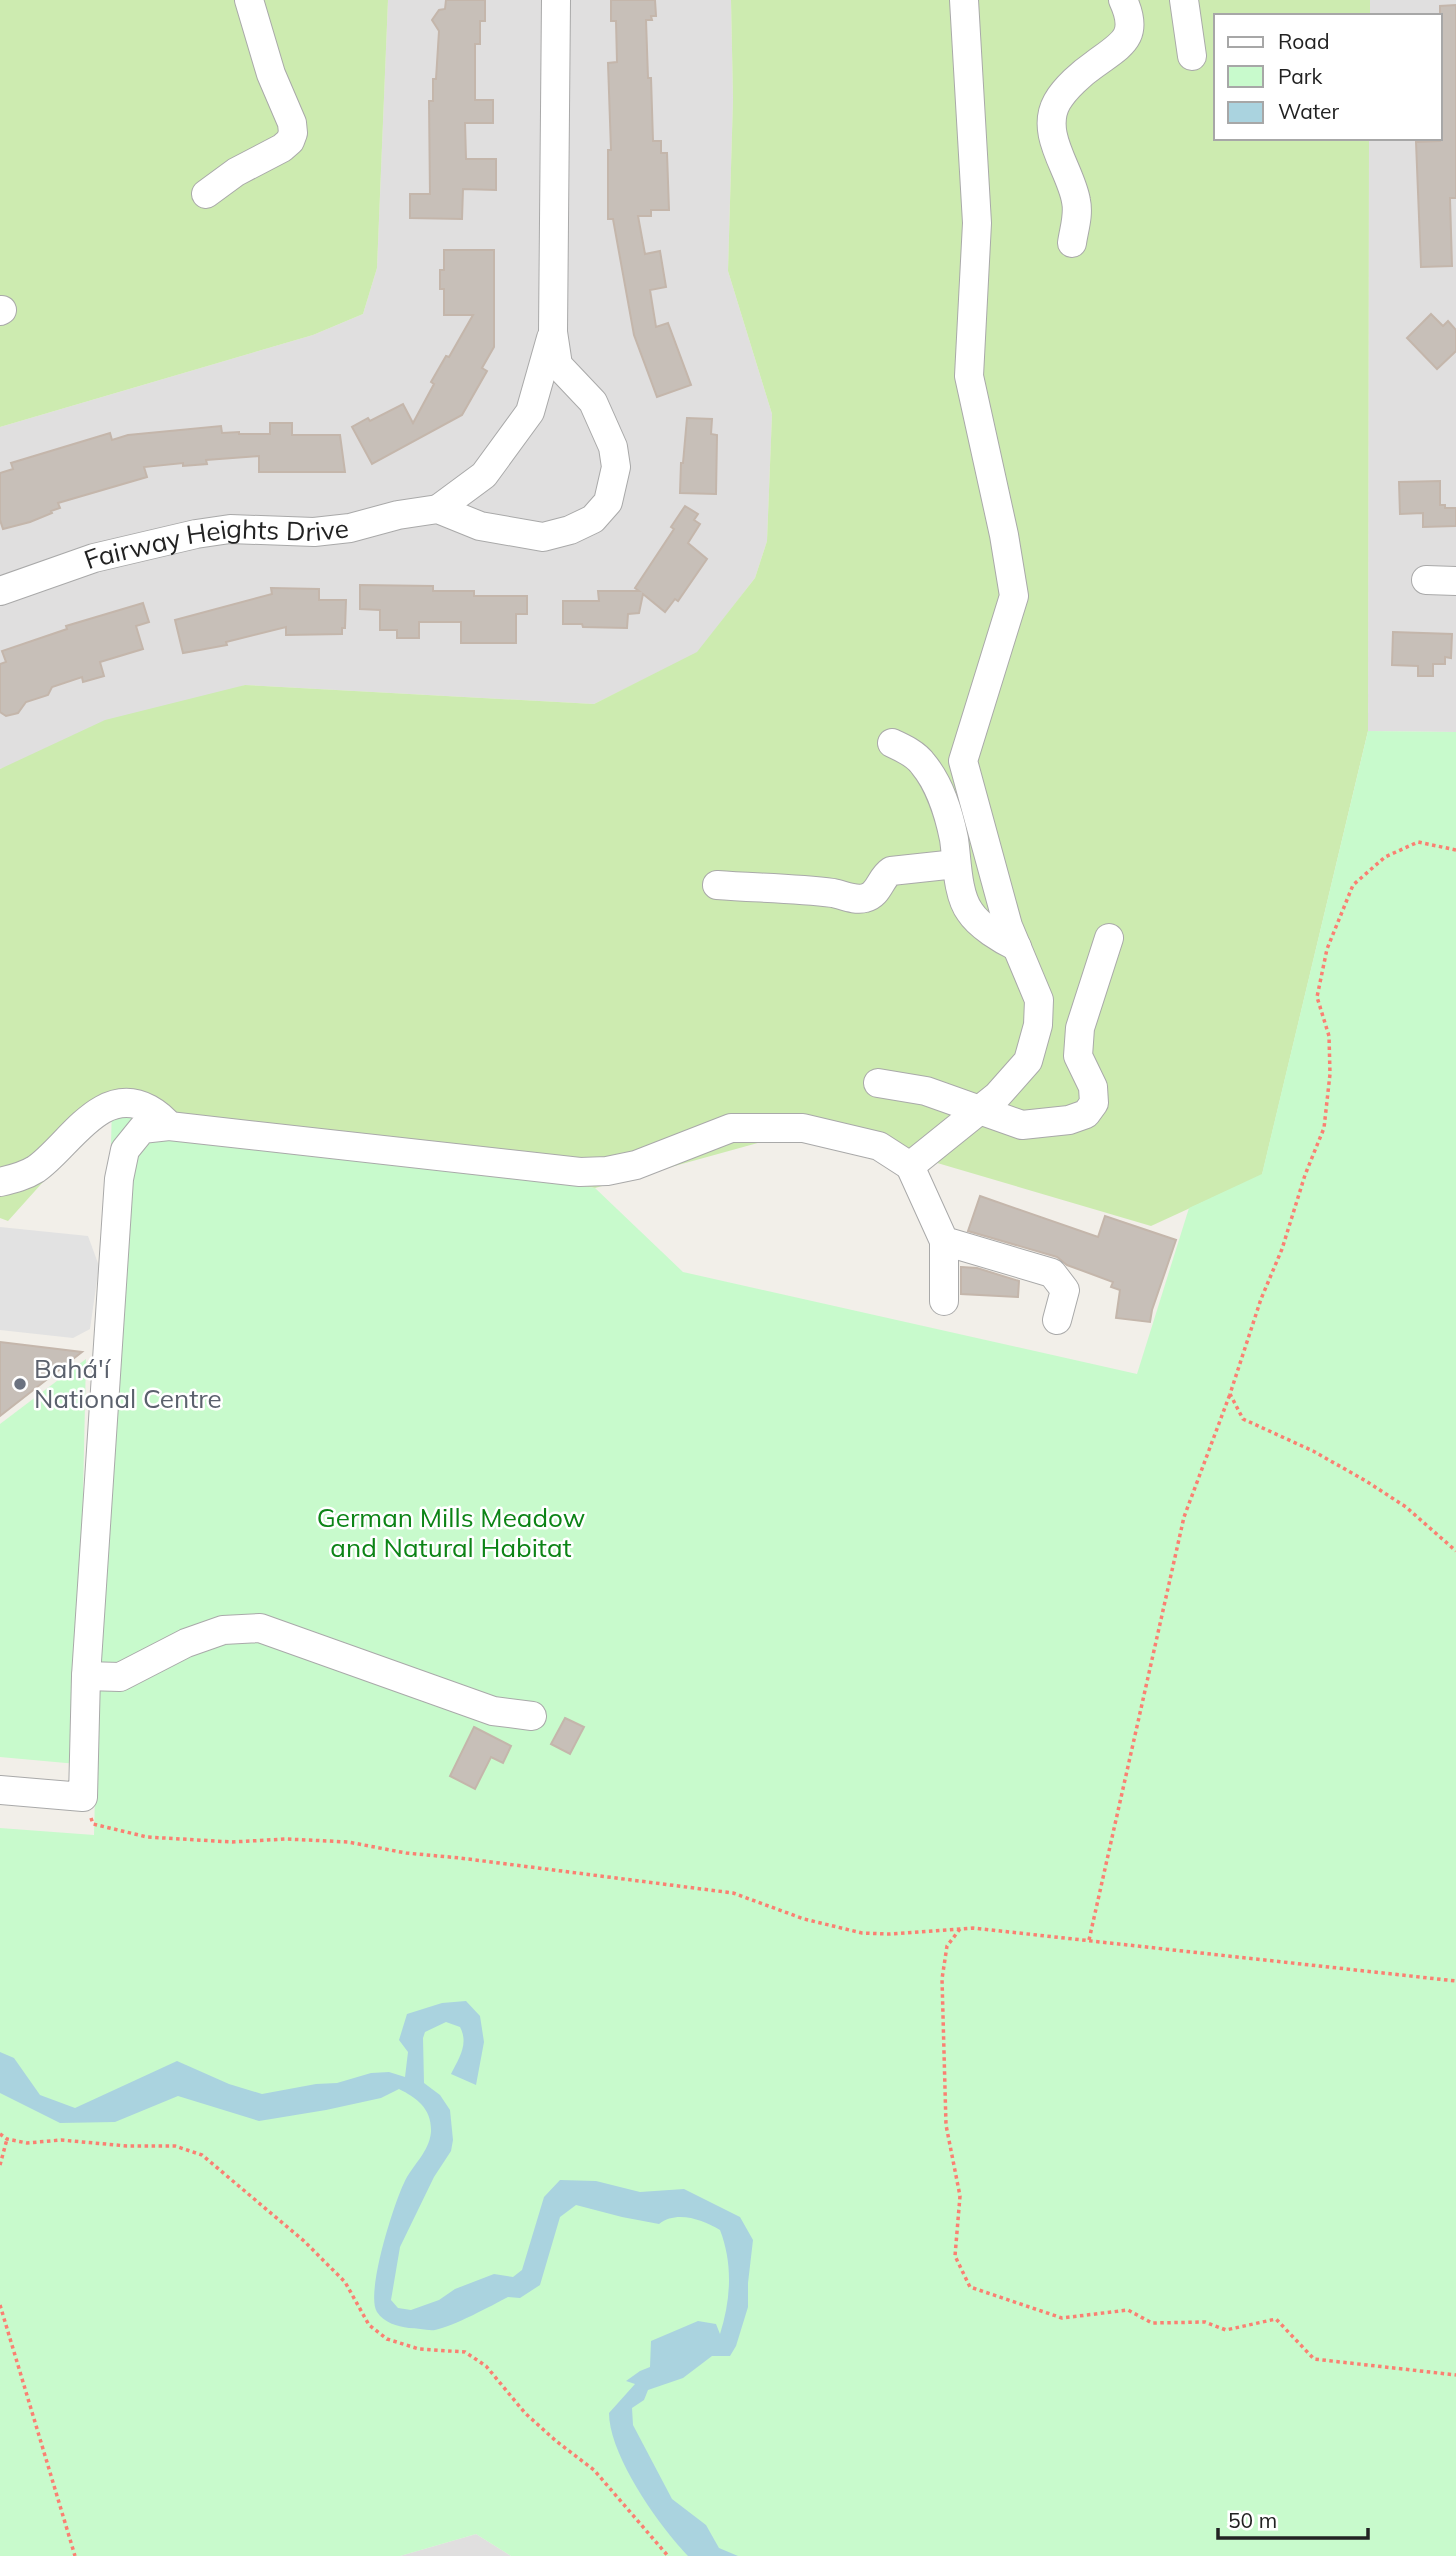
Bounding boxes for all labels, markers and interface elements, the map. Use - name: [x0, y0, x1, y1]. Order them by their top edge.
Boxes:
- legend: [1214, 14, 1442, 140]
- text: Road: [1278, 28, 1329, 54]
- text: Park: [1278, 63, 1322, 89]
- text: Water: [1278, 98, 1339, 124]
- street label: Fairway Heights Drive: [80, 511, 350, 576]
- place label: Bahá'í National Centre: [34, 1352, 222, 1415]
- marker: Bahá'í National Centre: [12, 1376, 28, 1392]
- park label: German Mills Meadow and Natural Habitat: [317, 1501, 585, 1564]
- scale bar: [1218, 2496, 1368, 2540]
- text: 50 m: [1228, 2507, 1277, 2533]

